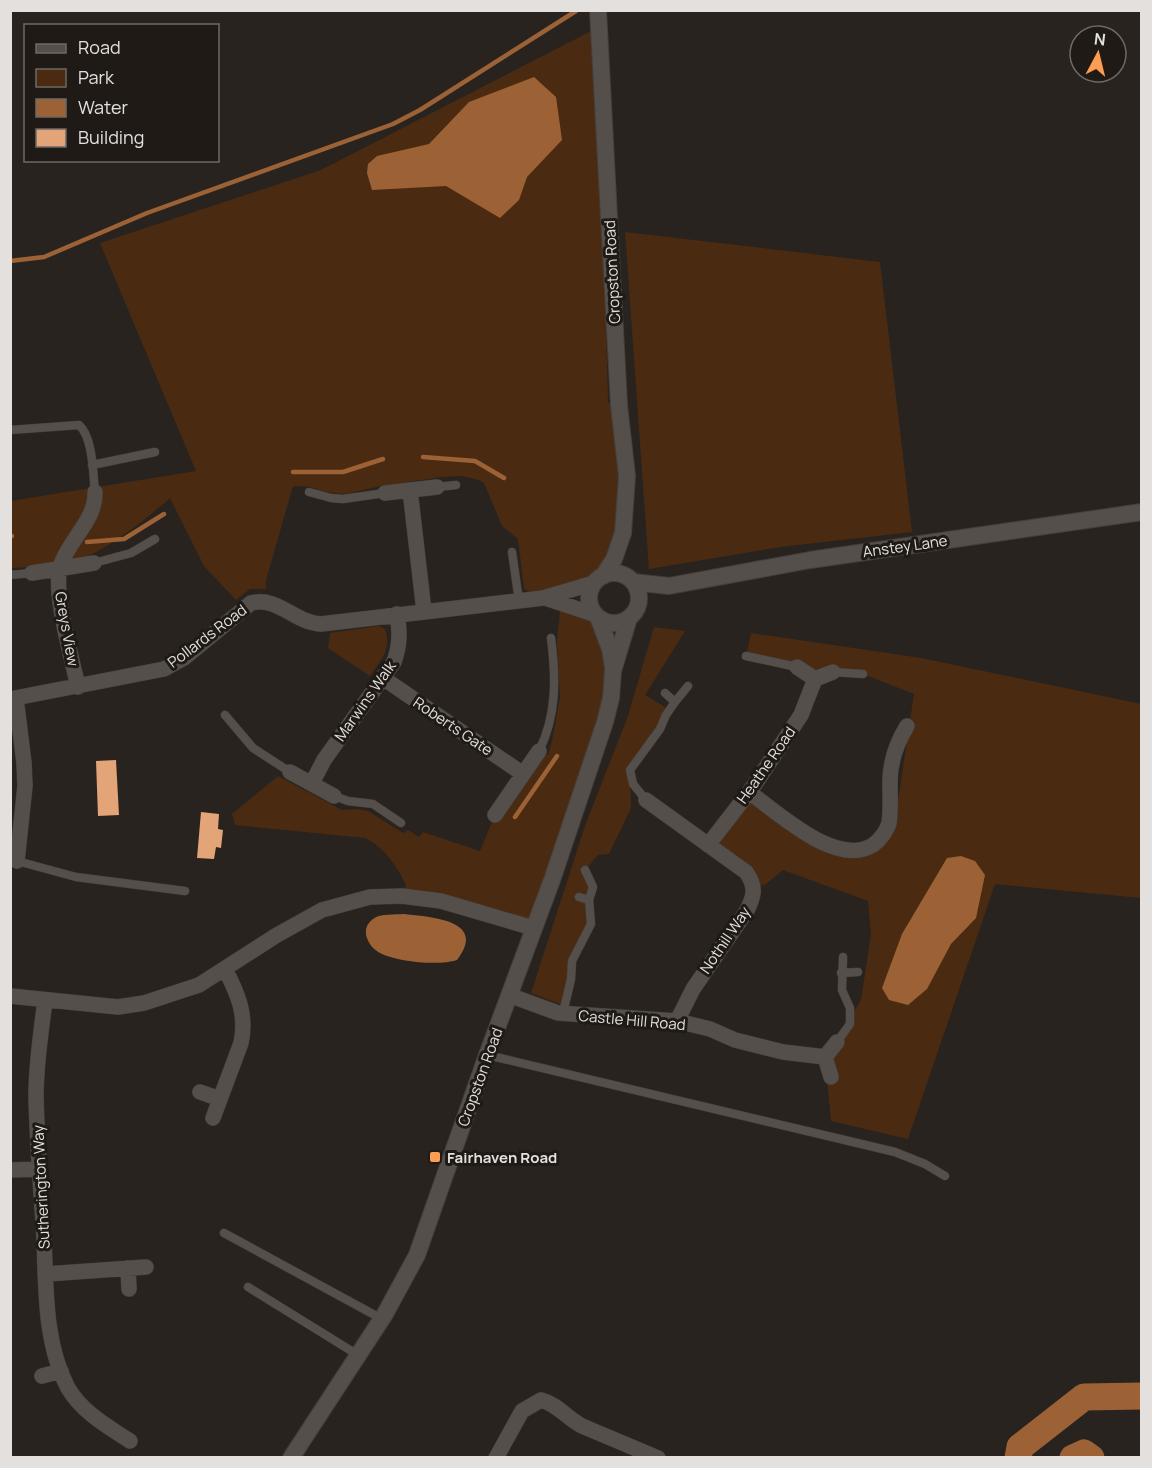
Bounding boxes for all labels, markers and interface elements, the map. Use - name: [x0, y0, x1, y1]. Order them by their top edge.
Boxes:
- legend: [24, 24, 219, 162]
- north arrow: [1068, 24, 1128, 84]
- text: N: [1093, 27, 1107, 51]
- text: Road: [78, 35, 121, 59]
- text: Park: [78, 65, 115, 89]
- text: Water: [78, 95, 128, 119]
- text: Building: [78, 125, 144, 149]
- street label: Cropston Road: [599, 220, 625, 324]
- street label: Anstey Lane: [861, 530, 949, 562]
- street label: Greys View: [50, 590, 84, 668]
- street label: Pollards Road: [163, 599, 251, 673]
- street label: Marwins Walk: [330, 656, 401, 745]
- street label: Roberts Gate: [409, 692, 497, 760]
- street label: Heathe Road: [732, 722, 800, 808]
- street label: Nothill Way: [695, 902, 755, 978]
- street label: Castle Hill Road: [578, 1005, 686, 1035]
- street label: Cropston Road: [452, 1025, 508, 1129]
- street label: Sutherington Way: [27, 1124, 55, 1250]
- place label: Fairhaven Road: [447, 1147, 557, 1168]
- marker: Fairhaven Road: [428, 1150, 442, 1164]

